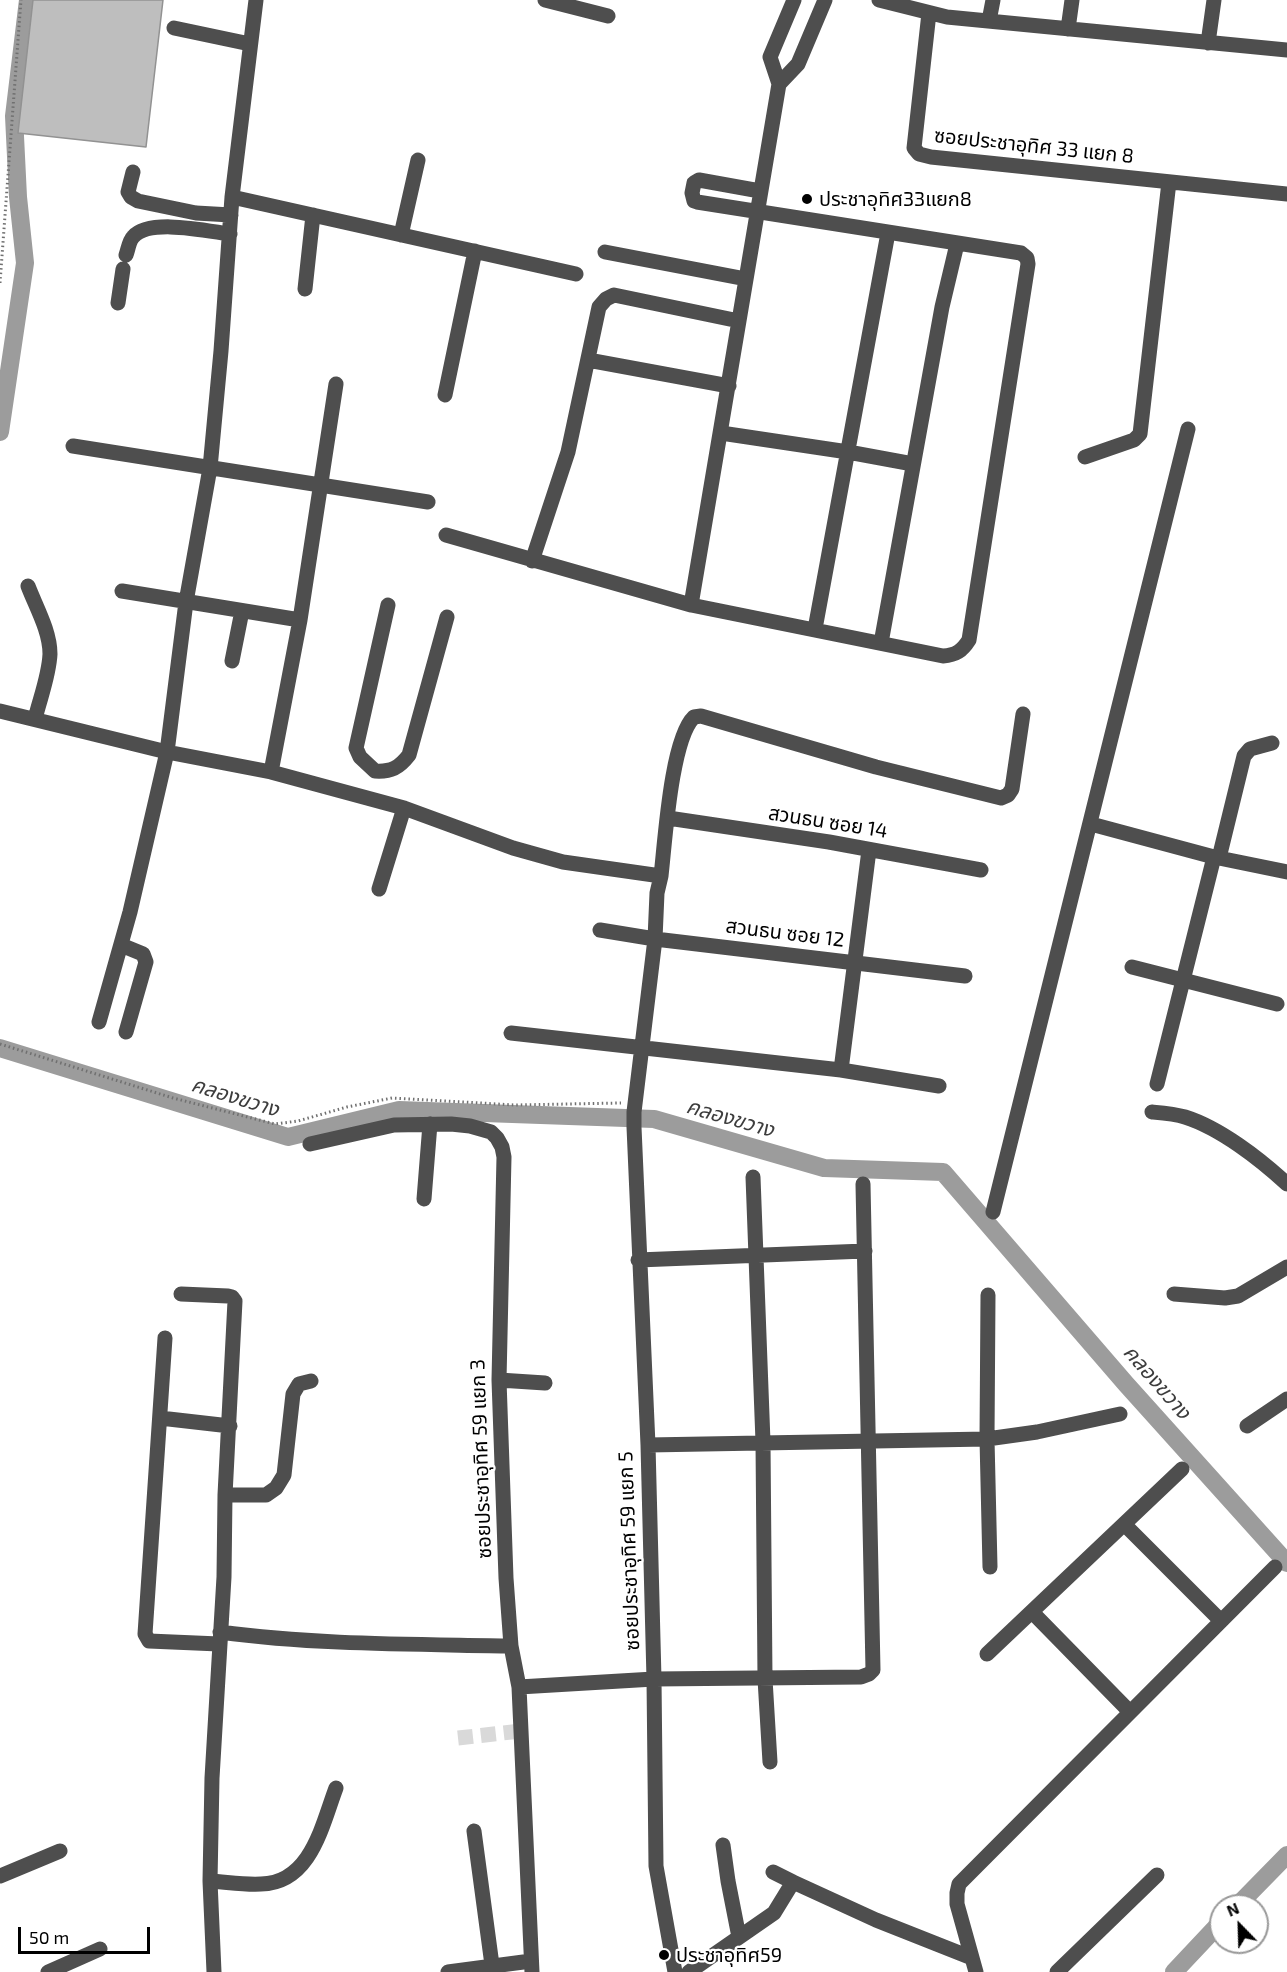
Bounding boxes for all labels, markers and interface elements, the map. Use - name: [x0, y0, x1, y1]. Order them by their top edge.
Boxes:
- street label: ซอยประชาอุทิศ 33 แยก 8: [933, 124, 1135, 168]
- place label: ประชาอุทิศ33แยก8: [819, 187, 972, 211]
- marker: ประชาอุทิศ33แยก8: [800, 192, 814, 206]
- street label: สวนธน ซอย 14: [767, 801, 889, 843]
- street label: สวนธน ซอย 12: [724, 914, 846, 952]
- water label: คลองขวาง: [188, 1072, 282, 1122]
- water label: คลองขวาง: [683, 1094, 777, 1142]
- water label: คลองขวาง: [1118, 1340, 1196, 1424]
- street label: ซอยประชาอุทิศ 59 แยก 3: [466, 1359, 496, 1559]
- street label: ซอยประชาอุทิศ 59 แยก 5: [614, 1451, 644, 1651]
- north arrow: [1209, 1894, 1269, 1954]
- text: N: [1224, 1898, 1242, 1920]
- scale bar: [21, 1915, 153, 1953]
- text: 50 m: [29, 1926, 69, 1948]
- place label: ประชาอุทิศ59: [676, 1943, 782, 1967]
- marker: ประชาอุทิศ59: [657, 1948, 671, 1962]

